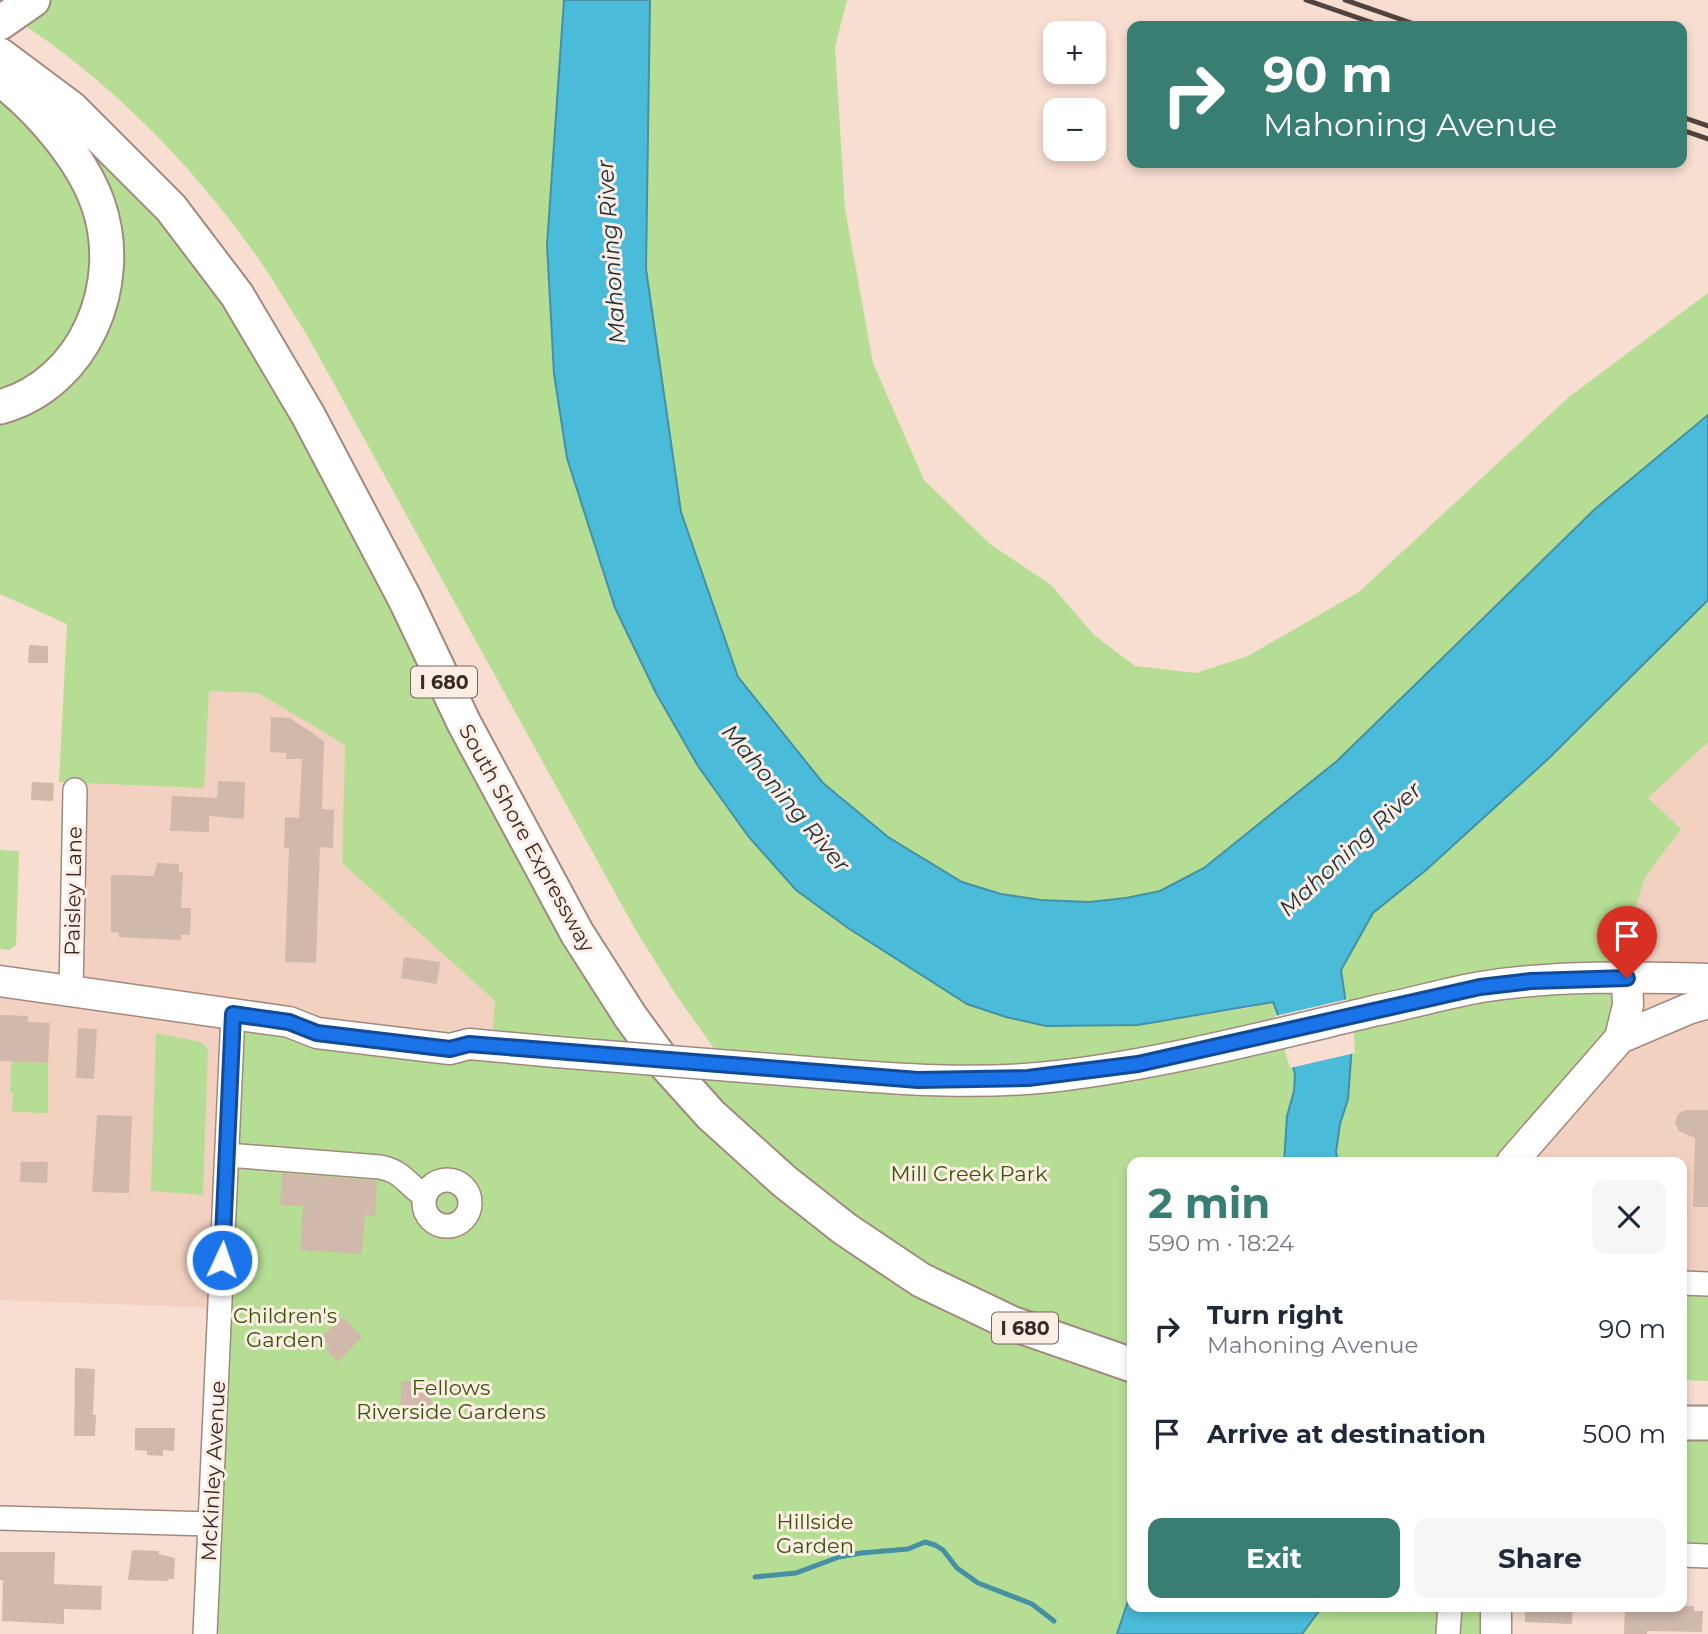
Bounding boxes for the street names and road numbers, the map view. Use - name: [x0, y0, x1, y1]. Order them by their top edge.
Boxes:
- road number: I 680: [411, 666, 477, 698]
- street label: South Shore Expressway: [454, 720, 600, 957]
- street label: Paisley Lane: [59, 826, 87, 956]
- road number: I 680: [992, 1312, 1058, 1344]
- street label: McKinley Avenue: [196, 1380, 230, 1562]

